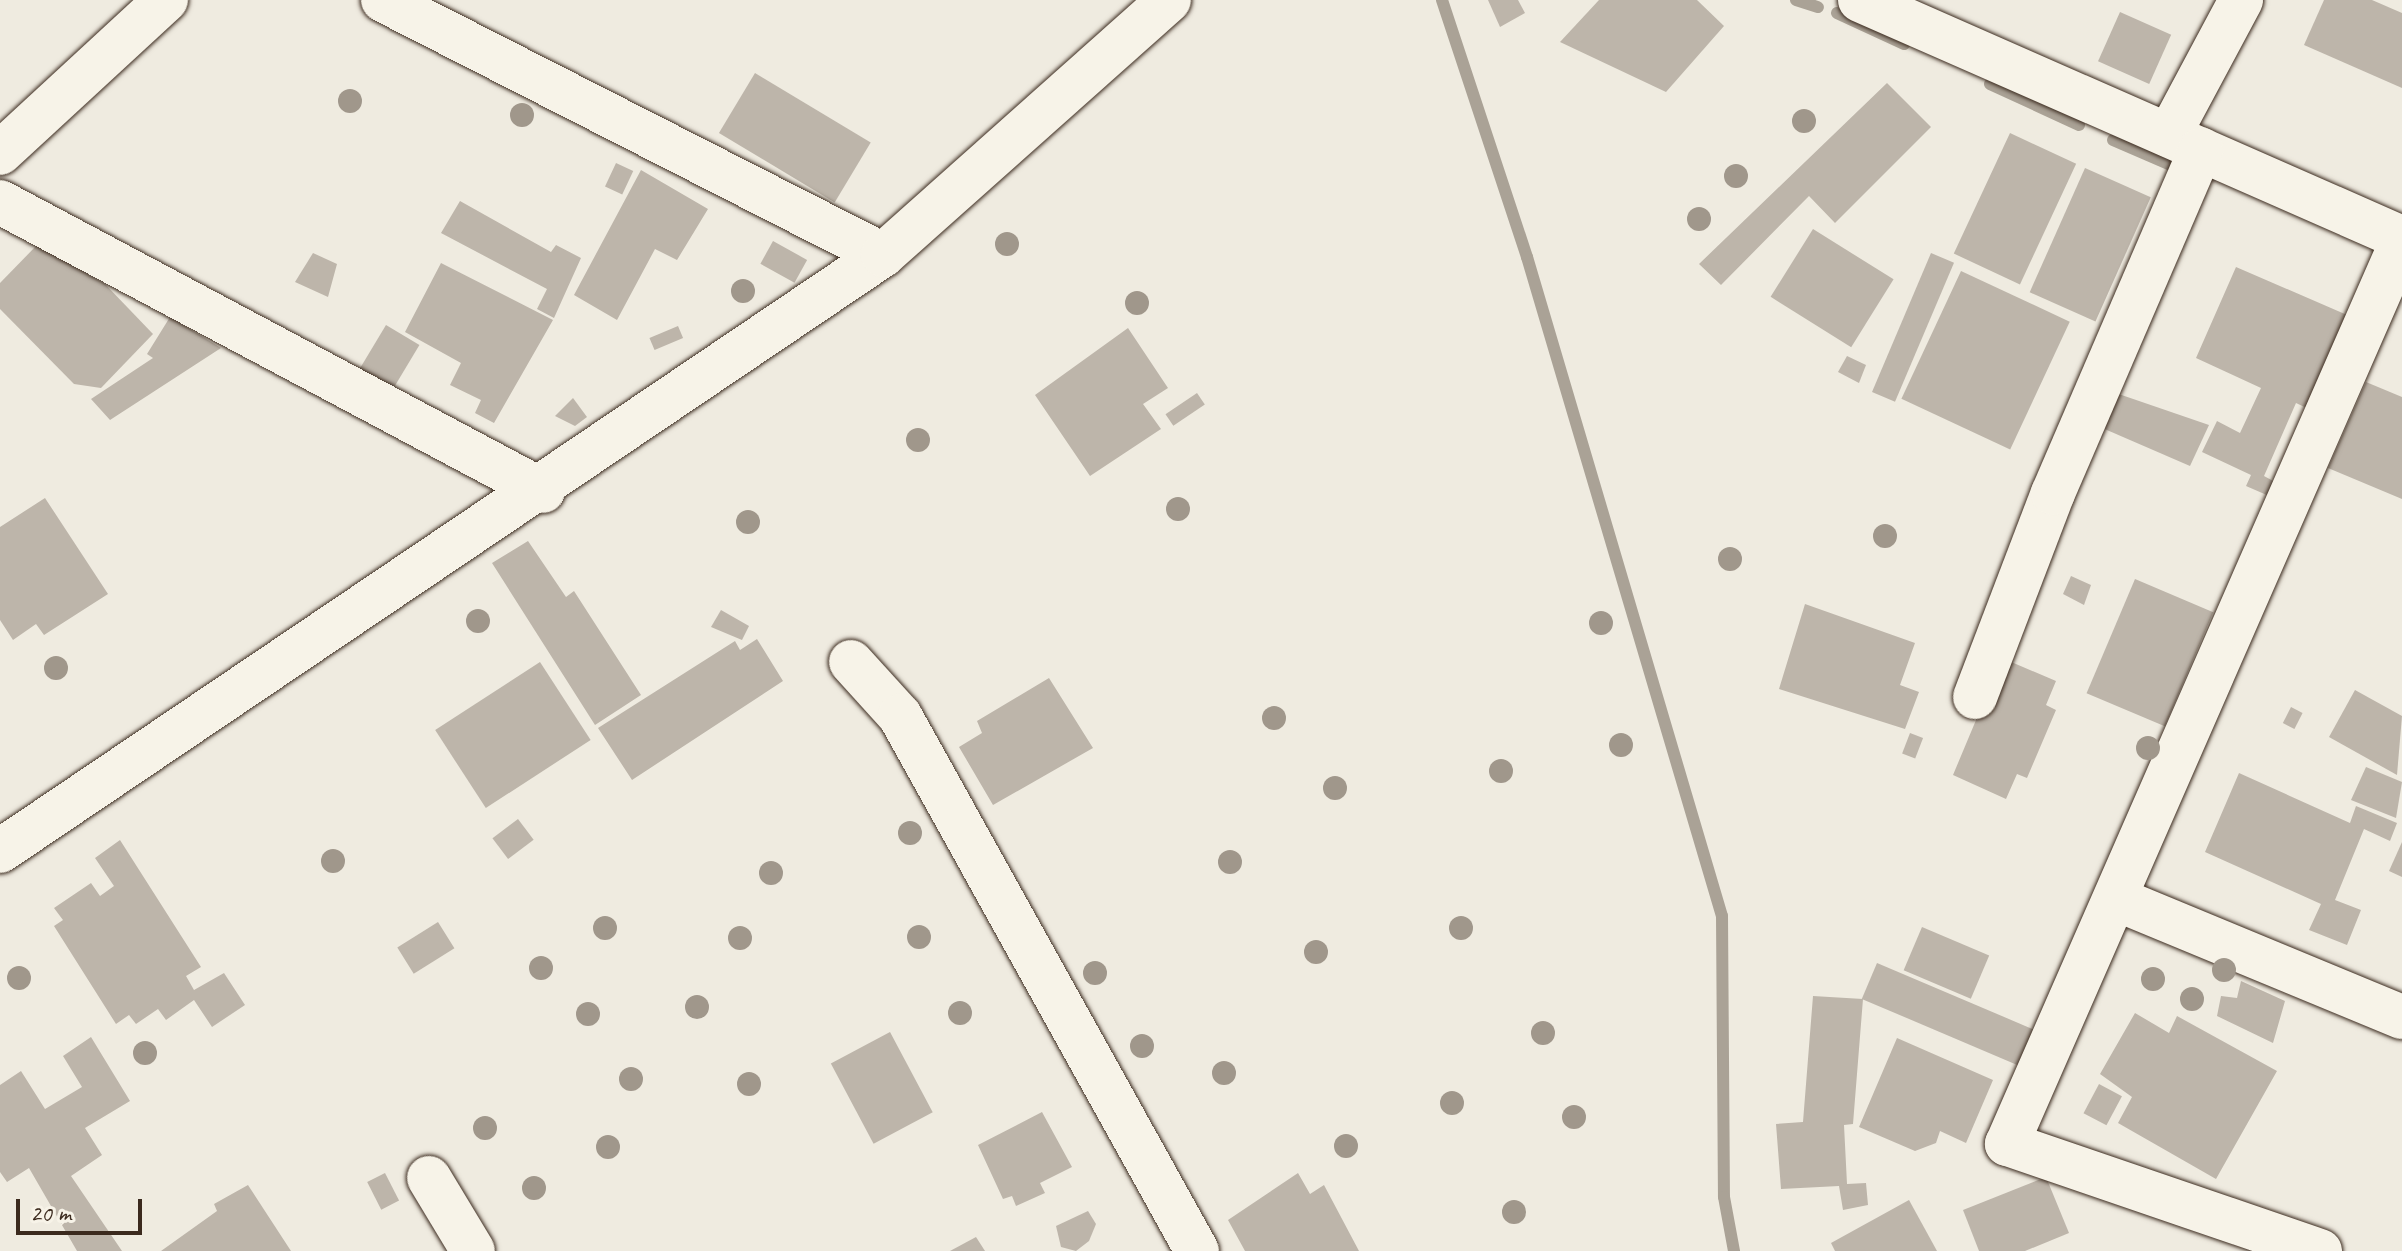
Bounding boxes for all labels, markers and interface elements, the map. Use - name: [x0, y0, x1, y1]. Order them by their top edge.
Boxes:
- scale bar: [20, 1183, 146, 1233]
- text: 20 m: [30, 1198, 71, 1228]

